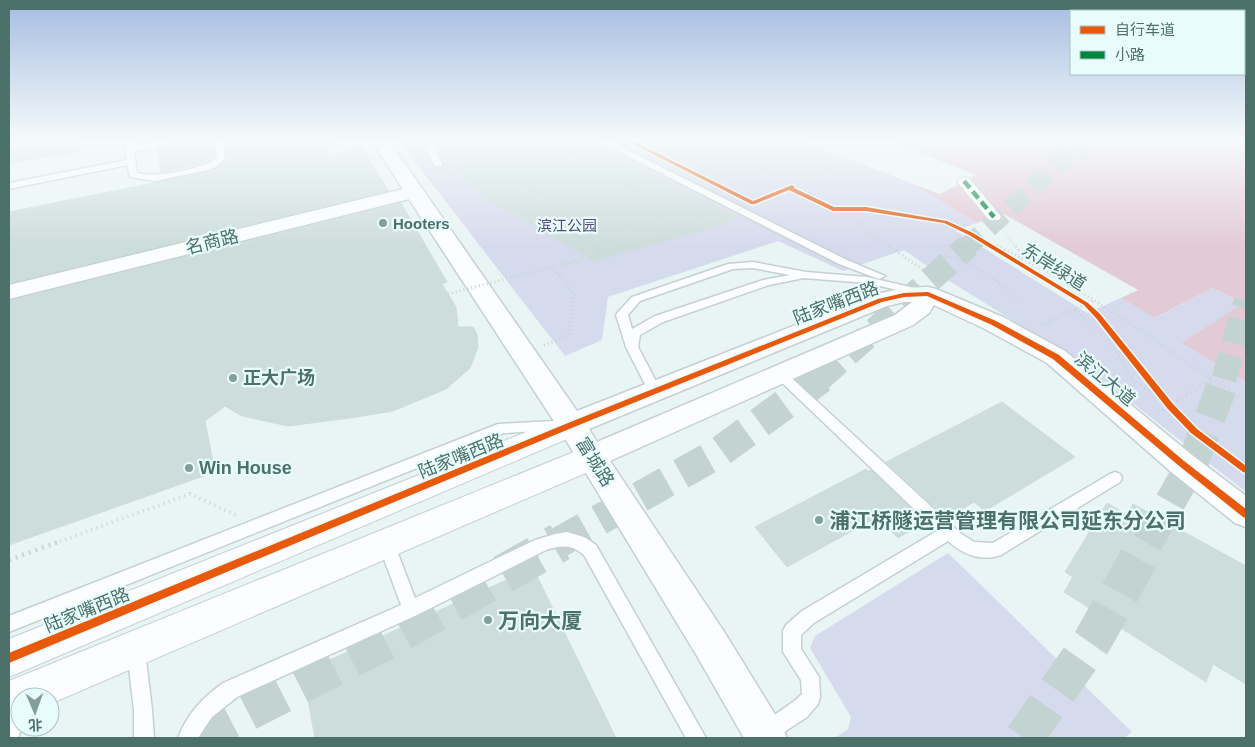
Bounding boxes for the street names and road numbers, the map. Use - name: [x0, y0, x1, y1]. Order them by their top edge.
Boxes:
- street label: 名商路: [183, 226, 241, 258]
- street label: 东岸绿道: [1018, 239, 1090, 295]
- street label: 陆家嘴西路: [790, 278, 882, 328]
- street label: 滨江大道: [1071, 348, 1139, 410]
- street label: 陆家嘴西路: [416, 430, 506, 482]
- street label: 富城路: [572, 434, 618, 490]
- street label: 陆家嘴西路: [42, 584, 132, 636]

